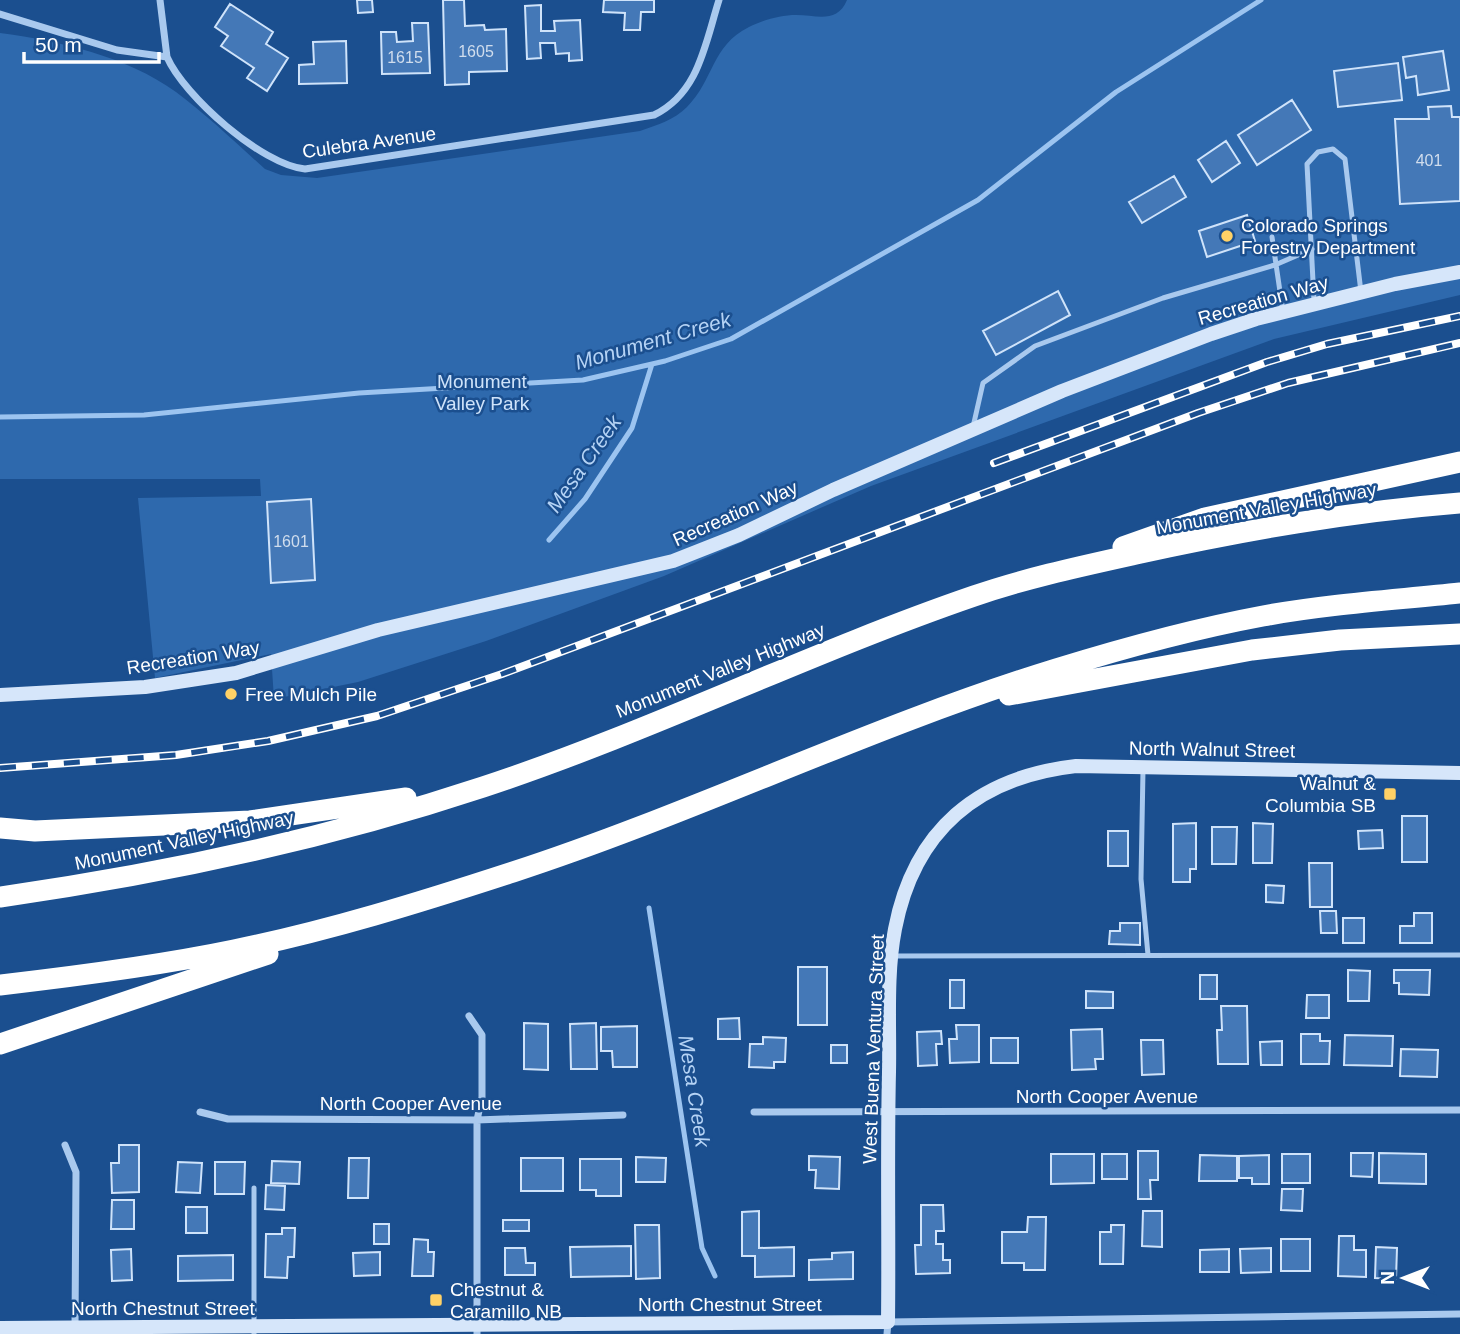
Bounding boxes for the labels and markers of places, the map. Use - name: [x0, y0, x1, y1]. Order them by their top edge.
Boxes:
- place label: Colorado Springs Forestry Department: [1241, 215, 1416, 258]
- marker: Colorado Springs Forestry Department: [1219, 228, 1235, 244]
- place label: Free Mulch Pile: [245, 684, 377, 705]
- marker: Free Mulch Pile: [223, 686, 239, 702]
- place label: Walnut & Columbia SB: [1265, 773, 1376, 816]
- marker: Walnut & Columbia SB: [1382, 786, 1398, 802]
- place label: Chestnut & Caramillo NB: [450, 1279, 562, 1322]
- marker: Chestnut & Caramillo NB: [428, 1292, 444, 1308]

